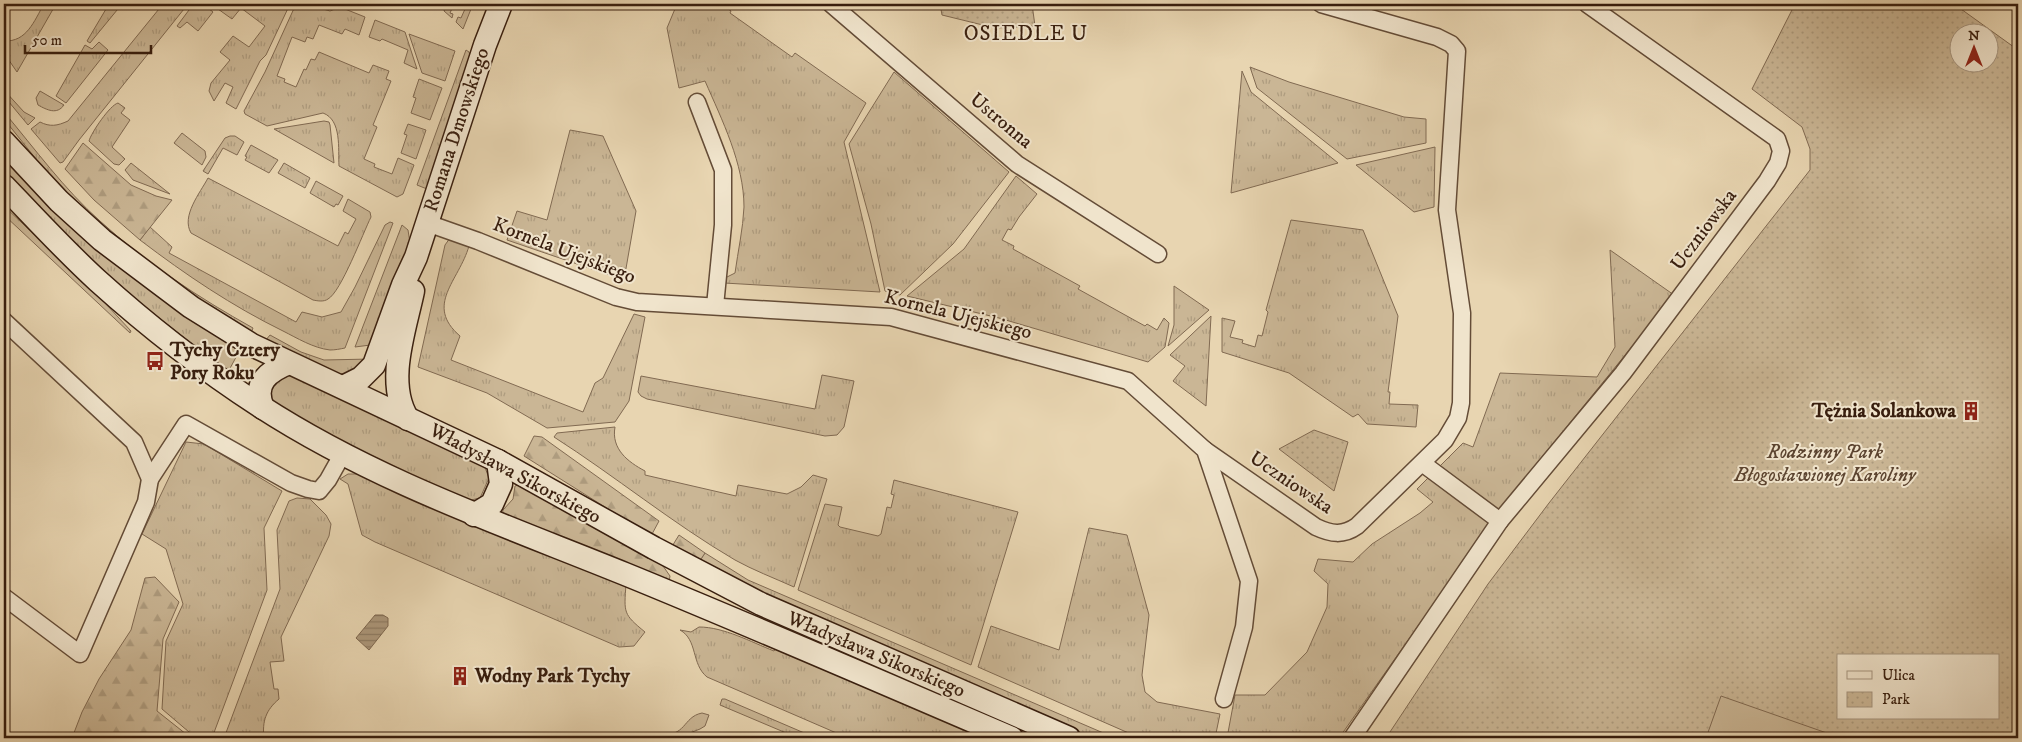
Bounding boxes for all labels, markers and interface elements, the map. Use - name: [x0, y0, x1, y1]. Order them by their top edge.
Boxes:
- district label: OSIEDLE U: [964, 21, 1088, 47]
- scale bar: [25, 22, 151, 54]
- north arrow: [1950, 22, 2000, 72]
- text: N: [1968, 27, 1980, 45]
- text: 50 m: [32, 31, 62, 50]
- street label: Romana Dmowskiego: [419, 45, 495, 215]
- street label: Ustronna: [964, 87, 1038, 155]
- street label: Uczniowska: [1665, 184, 1743, 276]
- street label: Kornela Ujejskiego: [489, 212, 639, 290]
- street label: Kornela Ujejskiego: [882, 285, 1034, 345]
- place label: Tychy Cztery Pory Roku: [169, 338, 280, 386]
- bus stop icon: Tychy Cztery Pory Roku: [144, 350, 166, 372]
- place label: Tężnia Solankowa: [1811, 399, 1956, 424]
- building icon: Tężnia Solankowa: [1960, 400, 1982, 422]
- street label: Władysława Sikorskiego: [424, 418, 605, 530]
- park label: Rodzinny Park Błogosławionej Karoliny: [1733, 440, 1917, 488]
- street label: Uczniowska: [1244, 446, 1338, 520]
- street label: Władysława Sikorskiego: [782, 606, 969, 704]
- legend: [1837, 654, 2000, 720]
- place label: Wodny Park Tychy: [474, 664, 630, 689]
- building icon: Wodny Park Tychy: [449, 665, 471, 687]
- text: Ulica: [1882, 666, 1915, 685]
- text: Park: [1882, 690, 1911, 709]

